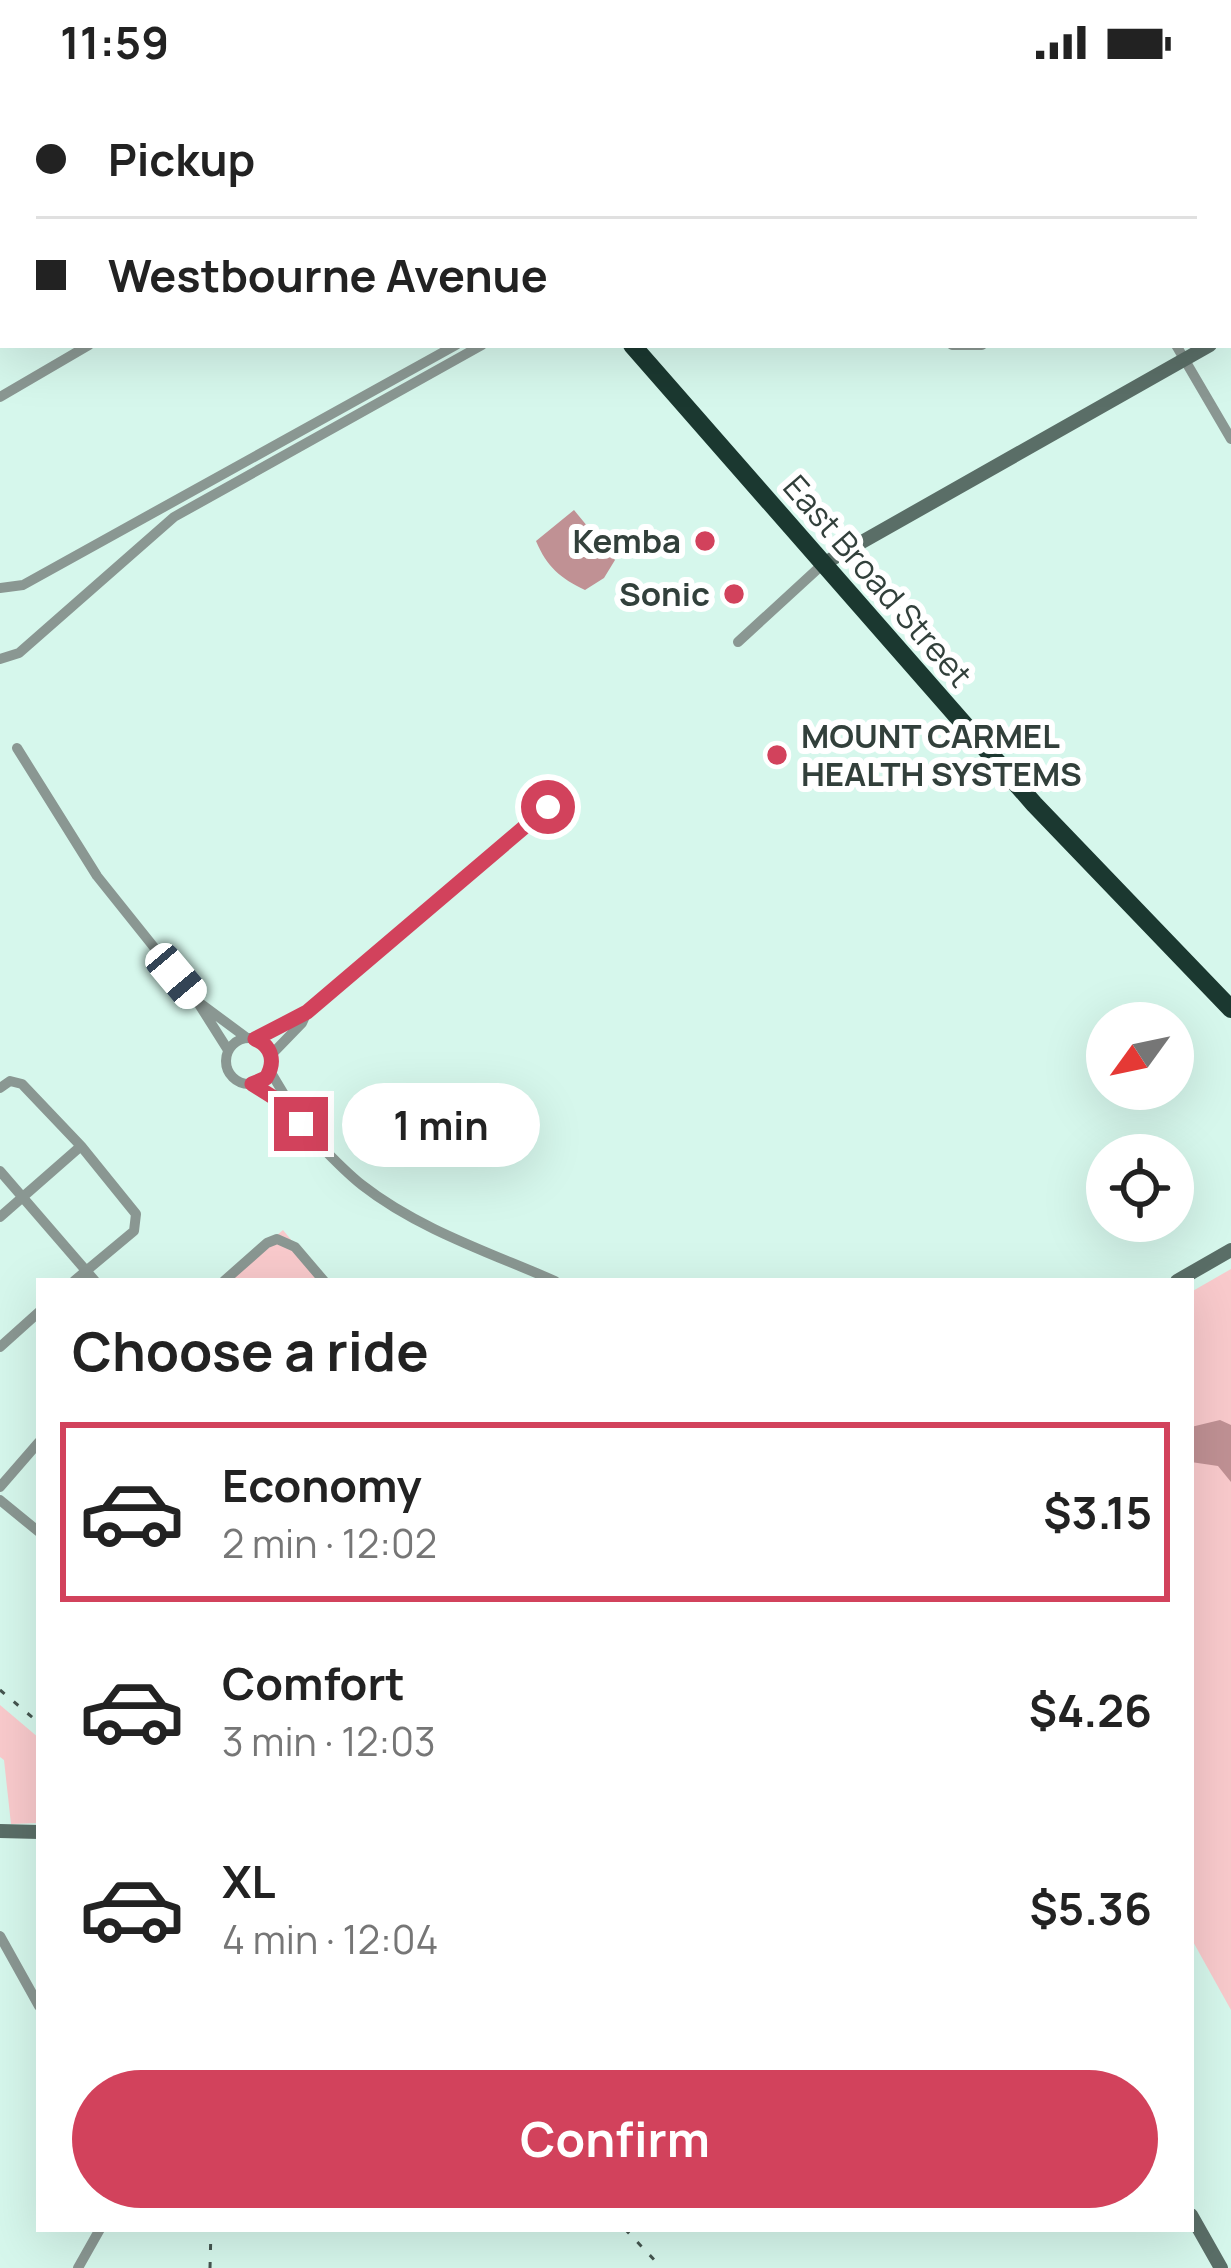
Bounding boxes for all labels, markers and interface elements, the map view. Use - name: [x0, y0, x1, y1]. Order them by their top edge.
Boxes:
- text: 11:59: [60, 11, 169, 73]
- text: Pickup: [108, 128, 255, 190]
- text: Westbourne Avenue: [108, 244, 548, 306]
- street label: East Broad Street: [774, 465, 983, 696]
- place label: Kemba: [573, 518, 681, 563]
- marker: Kemba: [692, 528, 718, 554]
- place label: Sonic: [619, 571, 710, 616]
- marker: Sonic: [721, 581, 747, 607]
- place label: MOUNT CARMEL HEALTH SYSTEMS: [801, 713, 1082, 796]
- marker: MOUNT CARMEL HEALTH SYSTEMS: [764, 742, 790, 768]
- route start: [521, 780, 575, 834]
- car: [139, 937, 213, 1015]
- north arrow: [1086, 1002, 1194, 1110]
- map controls: [1086, 1002, 1194, 1242]
- callout: 1 min: [343, 1082, 541, 1166]
- route end: [274, 1097, 328, 1151]
- text: 1 min: [393, 1098, 489, 1152]
- button: locate: [1086, 1134, 1194, 1242]
- text: Choose a ride: [72, 1313, 429, 1387]
- text: Economy: [222, 1454, 422, 1516]
- icon: car: [78, 1458, 186, 1566]
- text: $3.15: [1043, 1481, 1152, 1543]
- text: 2 min · 12:02: [222, 1516, 437, 1570]
- text: Comfort: [222, 1652, 405, 1714]
- icon: car: [78, 1656, 186, 1764]
- text: $4.26: [1029, 1679, 1152, 1741]
- text: 3 min · 12:03: [222, 1714, 436, 1768]
- text: XL: [222, 1850, 276, 1912]
- icon: car: [78, 1854, 186, 1962]
- text: $5.36: [1030, 1877, 1152, 1939]
- text: 4 min · 12:04: [222, 1912, 438, 1966]
- button: Confirm: [72, 2070, 1158, 2208]

